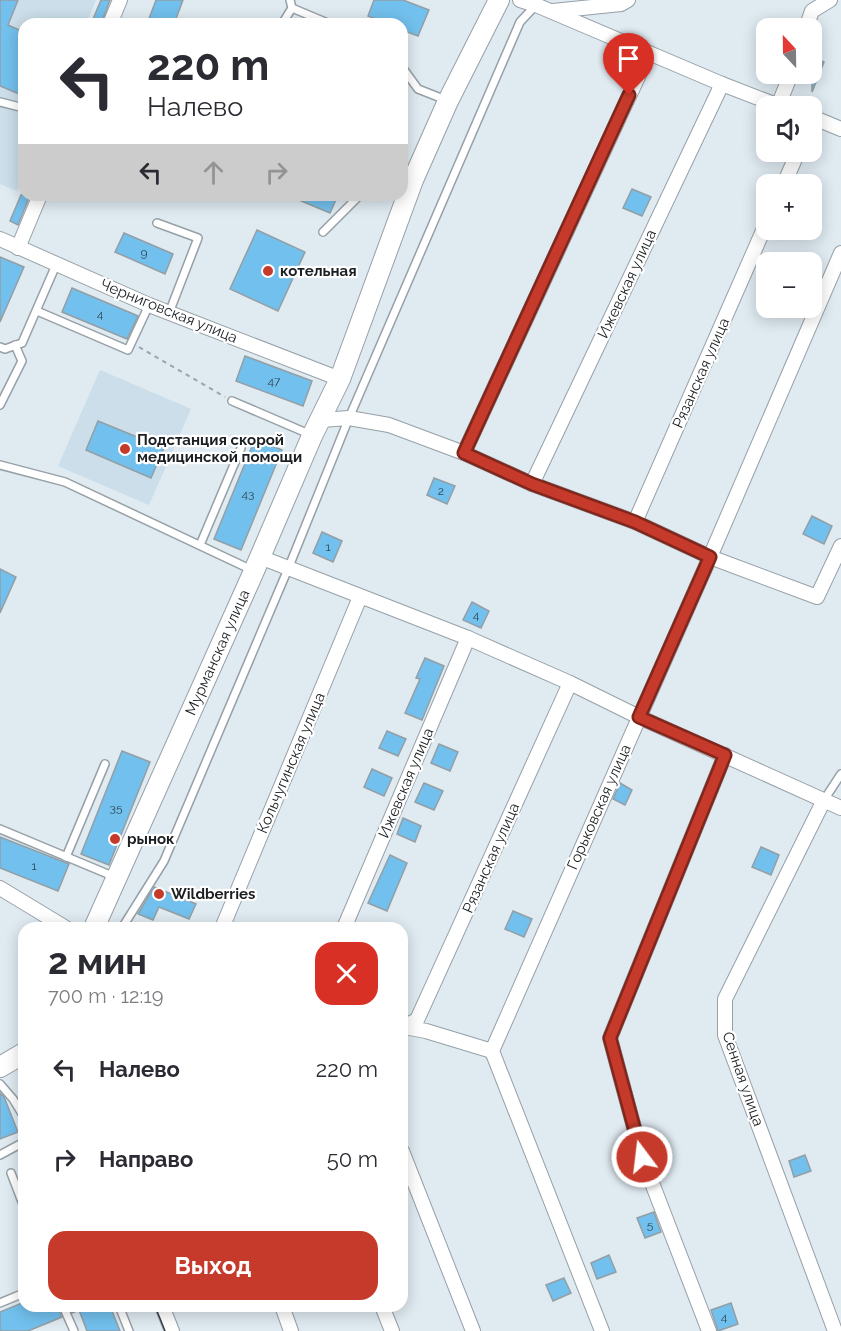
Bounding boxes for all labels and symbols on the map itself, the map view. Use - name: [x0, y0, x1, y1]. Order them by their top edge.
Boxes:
- north arrow: [756, 18, 822, 84]
- pin: [603, 33, 654, 95]
- street label: Ижевская улица: [594, 227, 660, 341]
- house number: 9: [140, 246, 148, 260]
- place label: котельная: [280, 262, 357, 280]
- marker: котельная: [261, 264, 275, 278]
- street label: Черниговская улица: [98, 275, 240, 347]
- house number: 4: [97, 307, 104, 321]
- street label: Рязанская улица: [669, 315, 733, 431]
- house number: 47: [268, 374, 281, 388]
- place label: Подстанция скорой медицинской помощи: [137, 431, 302, 466]
- marker: Подстанция скорой медицинской помощи: [118, 442, 132, 456]
- house number: 2: [438, 484, 444, 498]
- house number: 43: [242, 487, 254, 501]
- house number: 1: [325, 540, 331, 554]
- street label: Мурманская улица: [182, 587, 254, 718]
- house number: 4: [473, 608, 480, 622]
- street label: Кольчугинская улица: [253, 690, 329, 836]
- street label: Ижевская улица: [375, 725, 437, 841]
- street label: Горьковская улица: [563, 741, 635, 873]
- street label: Рязанская улица: [459, 800, 523, 916]
- house number: 35: [110, 801, 123, 815]
- place label: рынок: [127, 830, 175, 848]
- marker: рынок: [108, 832, 122, 846]
- house number: 1: [31, 859, 37, 873]
- place label: Wildberries: [171, 885, 255, 903]
- marker: Wildberries: [152, 887, 166, 901]
- street label: Сенная улица: [718, 1030, 768, 1128]
- position arrow: [610, 1125, 674, 1189]
- house number: 5: [647, 1218, 654, 1232]
- house number: 4: [721, 1310, 728, 1324]

